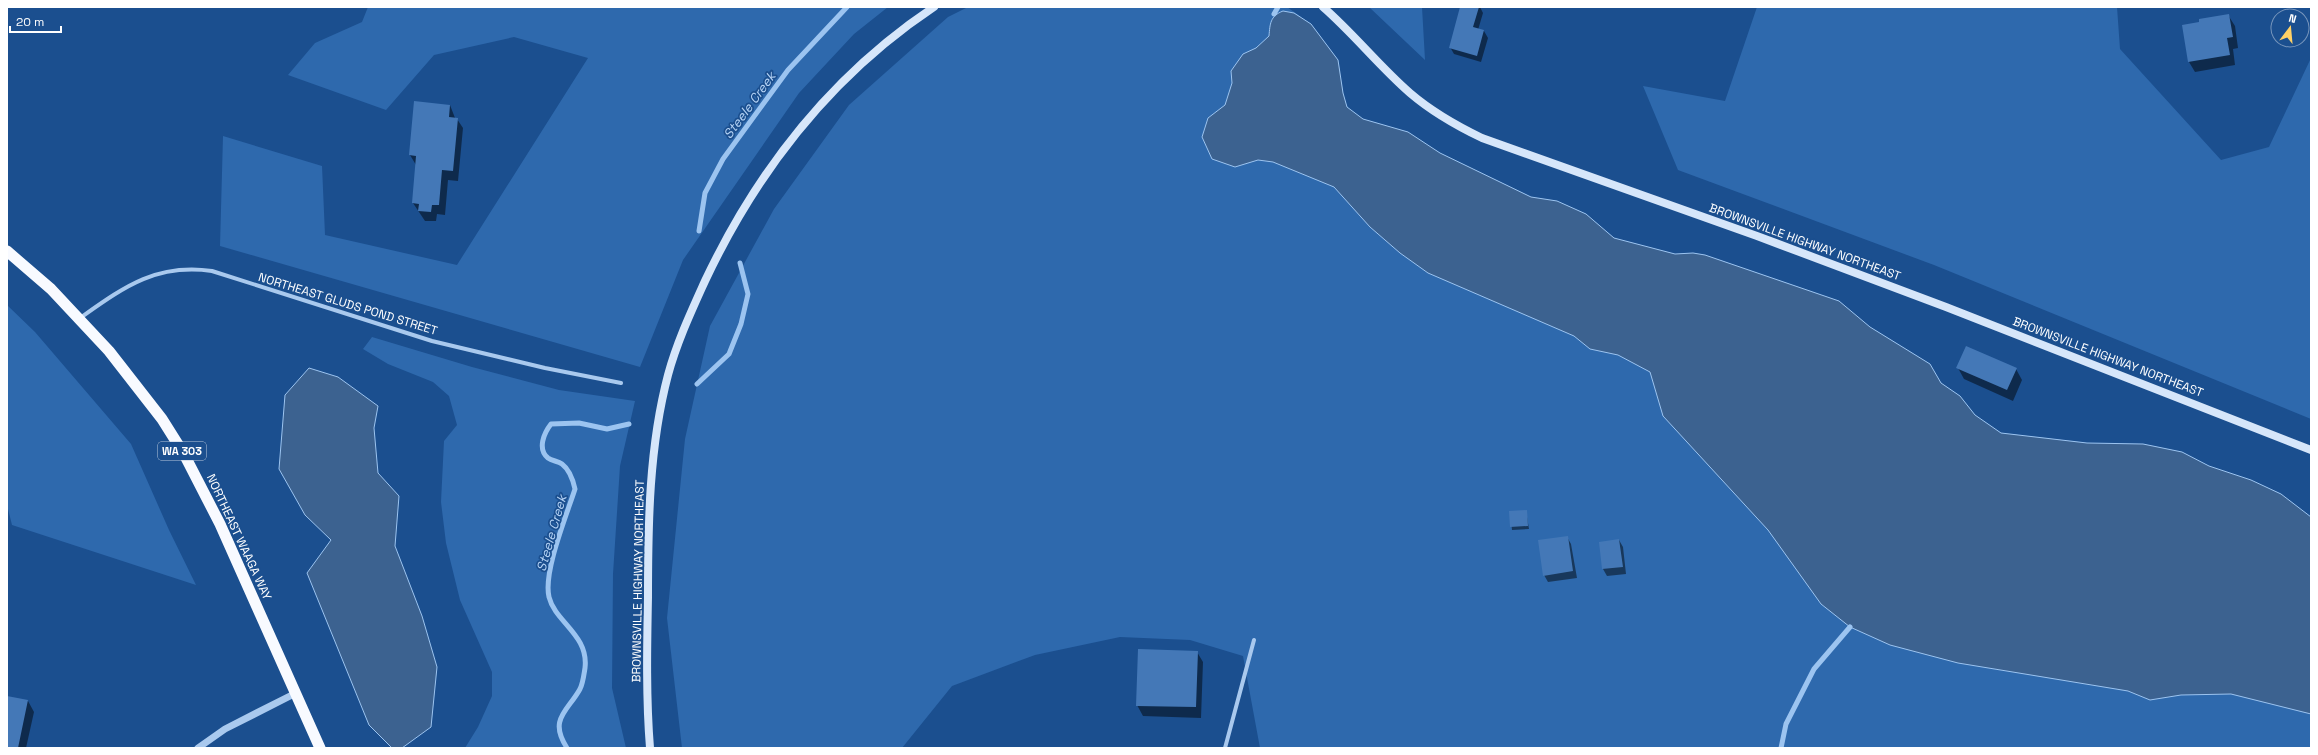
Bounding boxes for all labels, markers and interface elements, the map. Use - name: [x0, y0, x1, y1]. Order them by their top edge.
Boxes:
- scale bar: [10, 8, 61, 34]
- north arrow: [2270, 8, 2310, 48]
- text: N: [2287, 11, 2298, 26]
- text: 20 m: [16, 14, 44, 30]
- water label: Steele Creek: [719, 67, 781, 142]
- street label: BROWNSVILLE HIGHWAY NORTHEAST: [1707, 200, 1903, 284]
- street label: NORTHEAST GLUDS POND STREET: [256, 269, 440, 339]
- street label: BROWNSVILLE HIGHWAY NORTHEAST: [2010, 313, 2206, 401]
- road number: WA 303: [158, 442, 206, 460]
- street label: NORTHEAST WAAGA WAY: [203, 472, 275, 603]
- street label: BROWNSVILLE HIGHWAY NORTHEAST: [628, 479, 648, 683]
- water label: Steele Creek: [532, 491, 571, 573]

